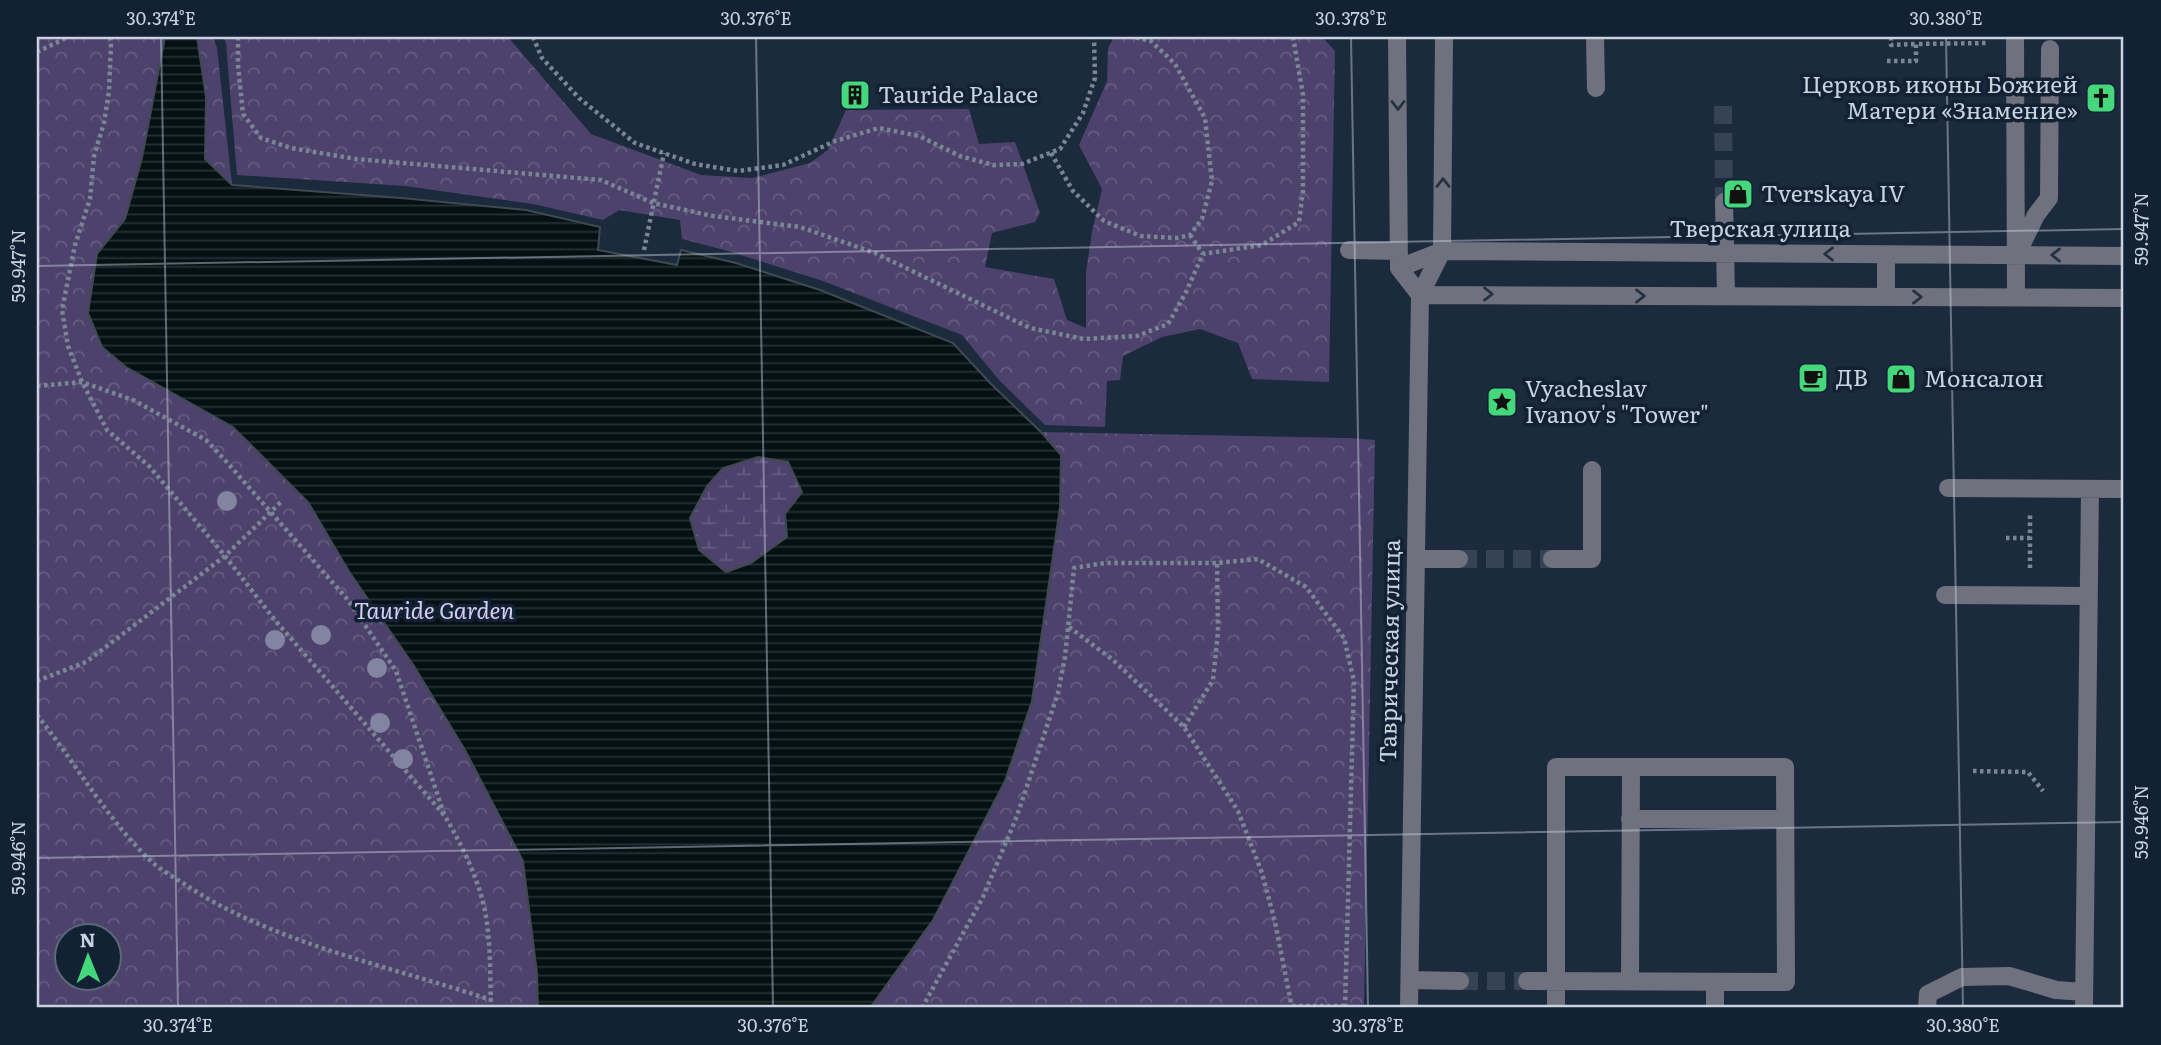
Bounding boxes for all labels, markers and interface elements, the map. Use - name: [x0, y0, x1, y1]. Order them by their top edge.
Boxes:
- text: 30.374°E: [126, 4, 196, 31]
- text: 30.376°E: [720, 4, 792, 31]
- text: 30.378°E: [1315, 4, 1387, 31]
- text: 30.380°E: [1909, 4, 1983, 31]
- place label: Церковь иконы Божией Матери «Знамение»: [1802, 66, 2078, 126]
- place label: Tauride Palace: [878, 76, 1038, 110]
- building icon: Tauride Palace: [838, 78, 872, 112]
- church icon: Церковь иконы Божией Матери «Знамение»: [2084, 81, 2118, 115]
- one-way arrow: [1390, 100, 1406, 111]
- place label: Tverskaya IV: [1761, 175, 1905, 209]
- one-way arrow: [1435, 177, 1450, 188]
- shop icon: Tverskaya IV: [1721, 177, 1755, 211]
- text: 59.947°N: [2127, 192, 2154, 266]
- street label: Тверская улица: [1669, 210, 1851, 244]
- text: 59.947°N: [4, 229, 31, 303]
- one-way arrow: [1823, 246, 1833, 262]
- one-way arrow: [2050, 247, 2061, 263]
- one-way arrow: [1484, 286, 1494, 302]
- one-way arrow: [1636, 288, 1646, 304]
- one-way arrow: [1912, 289, 1923, 305]
- place label: ДВ: [1836, 359, 1868, 393]
- place label: Монсалон: [1924, 360, 2044, 394]
- cafe icon: ДВ: [1796, 361, 1830, 395]
- shop icon: Монсалон: [1884, 362, 1918, 396]
- place label: Vyacheslav Ivanov's "Tower": [1525, 370, 1709, 430]
- place icon: Vyacheslav Ivanov's "Tower": [1485, 385, 1519, 419]
- street label: Таврическая улица: [1369, 538, 1407, 763]
- park label: Tauride Garden: [354, 592, 514, 626]
- text: 59.946°N: [2127, 785, 2154, 859]
- text: 59.946°N: [4, 821, 31, 895]
- north arrow: [52, 922, 122, 992]
- text: N: [79, 925, 96, 953]
- text: 30.374°E: [143, 1011, 213, 1038]
- text: 30.376°E: [737, 1011, 809, 1038]
- text: 30.378°E: [1332, 1011, 1404, 1038]
- text: 30.380°E: [1926, 1011, 2000, 1038]

